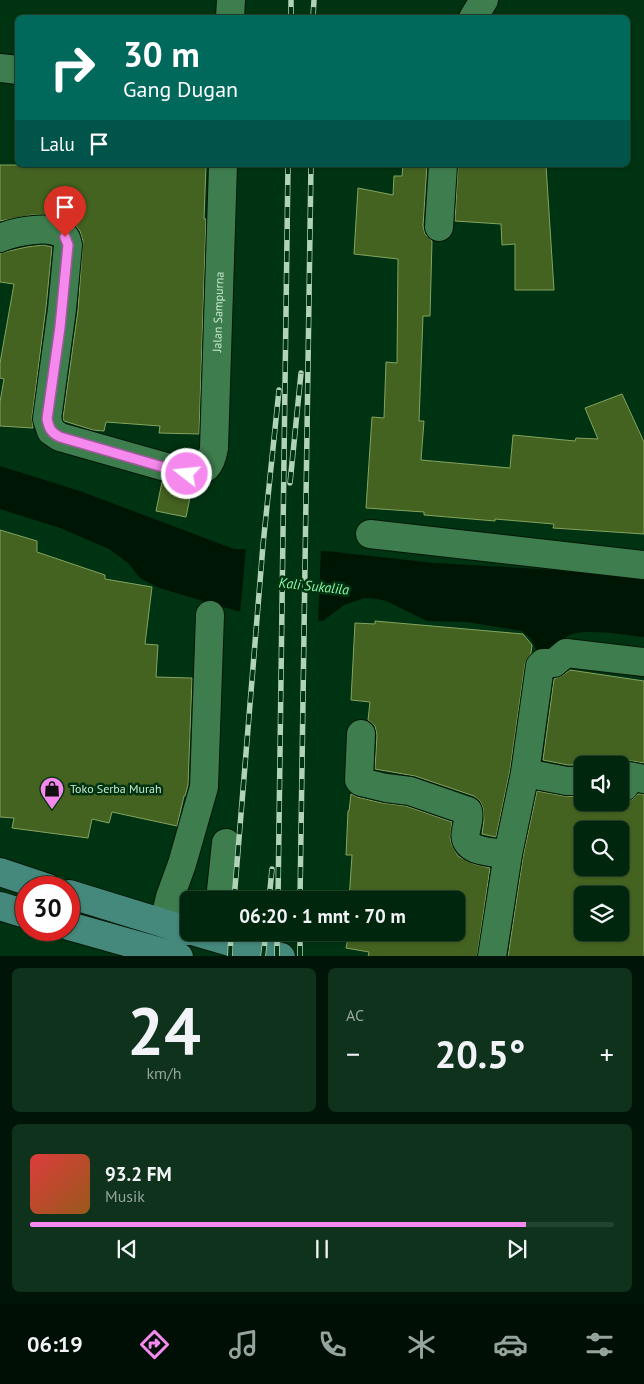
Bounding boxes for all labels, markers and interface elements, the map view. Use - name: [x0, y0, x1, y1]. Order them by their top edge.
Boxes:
- text: 30 m: [123, 31, 200, 77]
- icon: right: [40, 35, 105, 100]
- text: Gang Dugan: [123, 75, 238, 103]
- icon: arrive: [85, 130, 113, 158]
- text: Lalu: [40, 132, 75, 156]
- pin: [44, 186, 86, 237]
- icon: arrive: [51, 193, 79, 221]
- street label: Jalan Sampurna: [209, 271, 227, 353]
- position arrow: [160, 447, 212, 499]
- water label: Kali Sukalila: [278, 573, 350, 599]
- map controls: [574, 756, 629, 941]
- button: sound: [574, 756, 629, 811]
- shop icon: Toko Serba Murah: [39, 776, 65, 810]
- place label: Toko Serba Murah: [70, 781, 162, 796]
- button: search: [574, 821, 629, 876]
- speed limit sign: 30: [15, 876, 80, 941]
- button: layers: [574, 886, 629, 941]
- text: 06:20 · 1 mnt · 70 m: [239, 904, 406, 928]
- text: 24: [127, 988, 201, 1072]
- text: AC: [346, 1005, 364, 1025]
- text: 20.5°: [435, 1029, 525, 1078]
- text: −: [346, 1035, 360, 1072]
- text: +: [600, 1035, 614, 1072]
- text: km/h: [146, 1063, 182, 1083]
- text: 93.2 FM: [105, 1162, 172, 1186]
- text: Musik: [105, 1186, 145, 1206]
- icon: previous: [113, 1235, 141, 1263]
- icon: pause: [308, 1235, 336, 1263]
- icon: next: [503, 1235, 531, 1263]
- icon: directions: [137, 1327, 172, 1362]
- icon: music: [226, 1327, 261, 1362]
- icon: phone: [315, 1327, 350, 1362]
- icon: climate: [404, 1327, 439, 1362]
- icon: car: [493, 1327, 528, 1362]
- icon: filters: [582, 1327, 617, 1362]
- text: 06:19: [27, 1330, 83, 1358]

